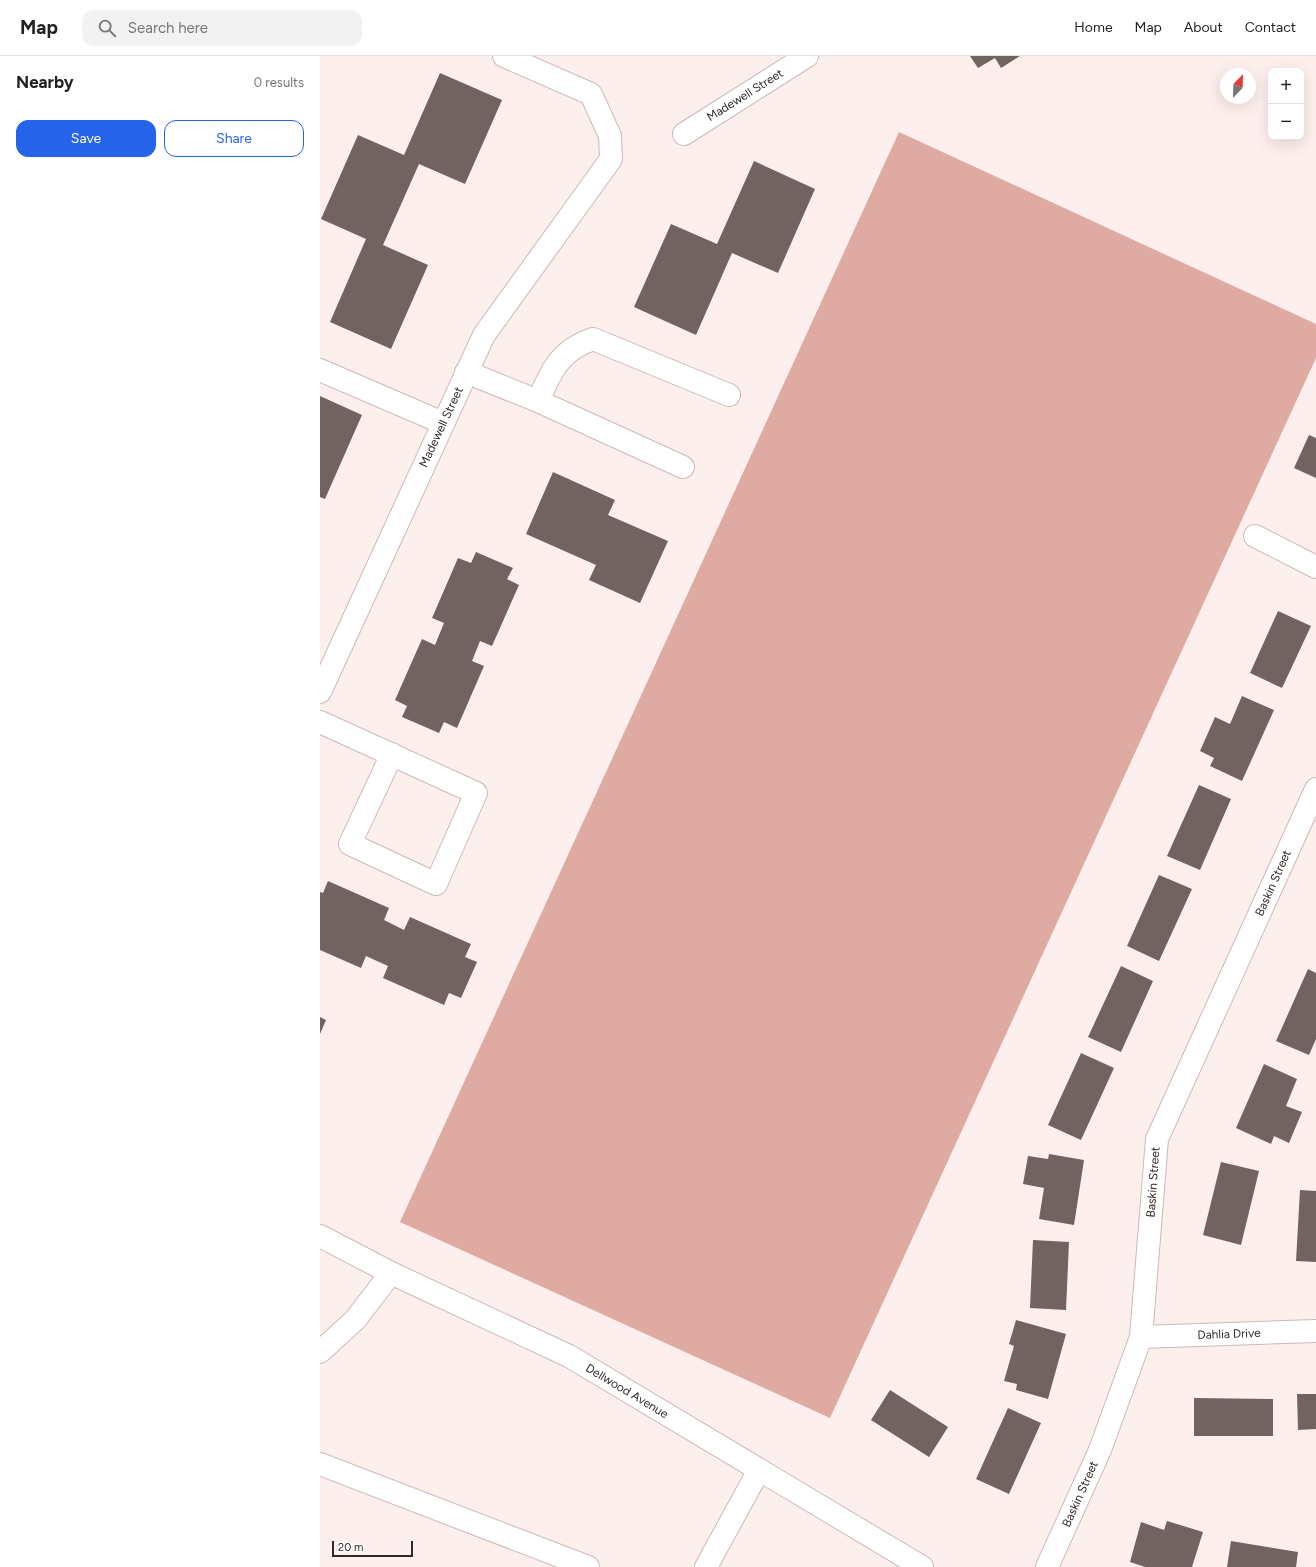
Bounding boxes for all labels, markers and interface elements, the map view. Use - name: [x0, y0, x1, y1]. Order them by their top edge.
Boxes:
- search box: [82, 10, 362, 46]
- text: Map: [20, 16, 58, 39]
- icon: search: [96, 17, 118, 39]
- text: Search here: [128, 19, 208, 37]
- text: Home: [1074, 19, 1113, 36]
- text: Map: [1135, 19, 1162, 36]
- text: About: [1184, 19, 1223, 36]
- text: Contact: [1245, 19, 1296, 36]
- street label: Madewell Street: [704, 66, 786, 124]
- north arrow: [1220, 68, 1256, 104]
- map controls: [1268, 68, 1304, 140]
- button: +: [1268, 68, 1304, 104]
- text: Nearby: [16, 72, 74, 92]
- text: 0 results: [254, 75, 304, 90]
- button: −: [1268, 104, 1304, 140]
- button: Save: [16, 120, 156, 157]
- button: Share: [164, 120, 304, 157]
- street label: Madewell Street: [416, 384, 466, 470]
- street label: Baskin Street: [1252, 847, 1294, 918]
- street label: Baskin Street: [1144, 1146, 1162, 1218]
- street label: Dahlia Drive: [1197, 1326, 1261, 1342]
- street label: Dellwood Avenue: [583, 1361, 671, 1421]
- street label: Baskin Street: [1059, 1458, 1101, 1529]
- scale bar: [332, 1539, 413, 1558]
- text: 20 m: [338, 1541, 363, 1554]

